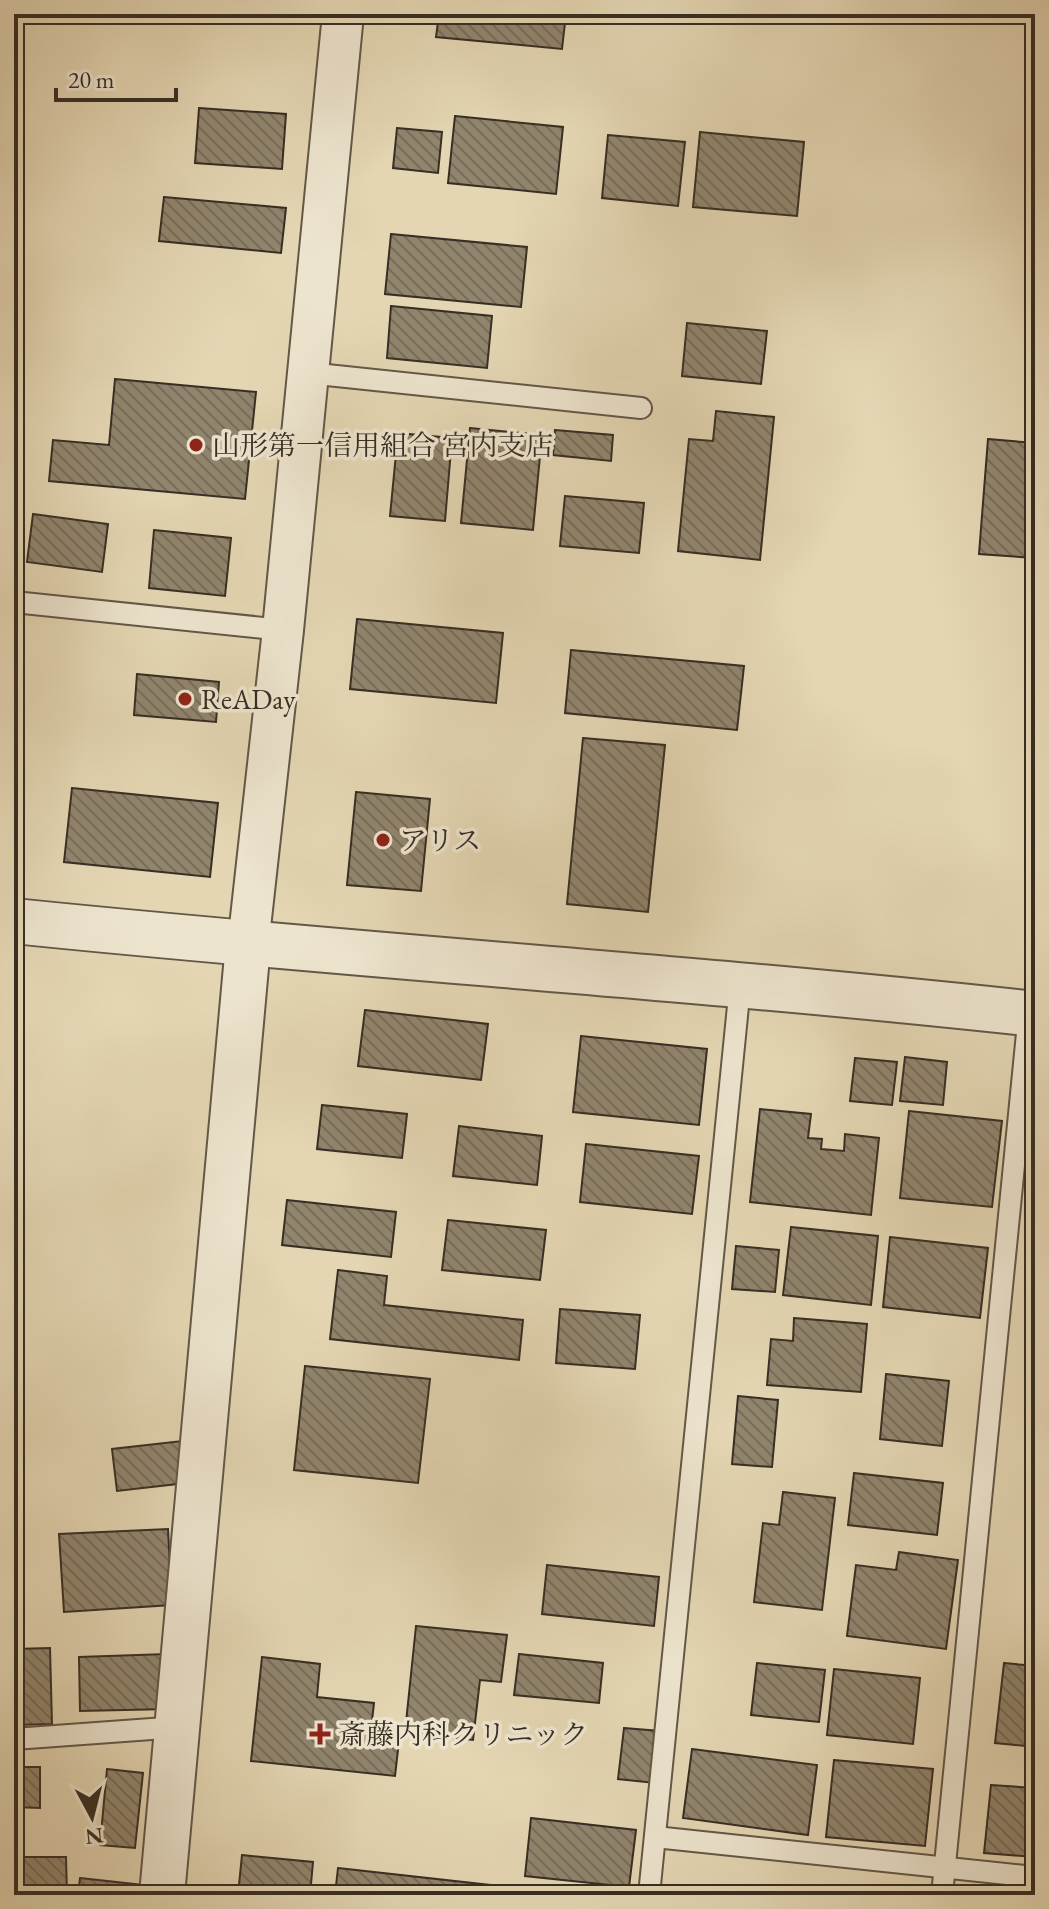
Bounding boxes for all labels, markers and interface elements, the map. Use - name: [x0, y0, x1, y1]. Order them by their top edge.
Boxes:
- scale bar: [56, 52, 176, 102]
- text: 20 m: [68, 64, 115, 95]
- place label: 山形第一信用組合 宮内支店: [212, 427, 554, 463]
- marker: 山形第一信用組合 宮内支店: [187, 436, 205, 454]
- place label: ReADay: [201, 681, 296, 717]
- marker: ReADay: [176, 690, 194, 708]
- place label: アリス: [399, 822, 481, 858]
- marker: アリス: [374, 831, 392, 849]
- place label: 斎藤内科クリニック: [338, 1716, 588, 1752]
- marker: 斎藤内科クリニック: [309, 1723, 331, 1745]
- north arrow: [52, 1777, 132, 1857]
- text: N: [84, 1821, 105, 1852]

